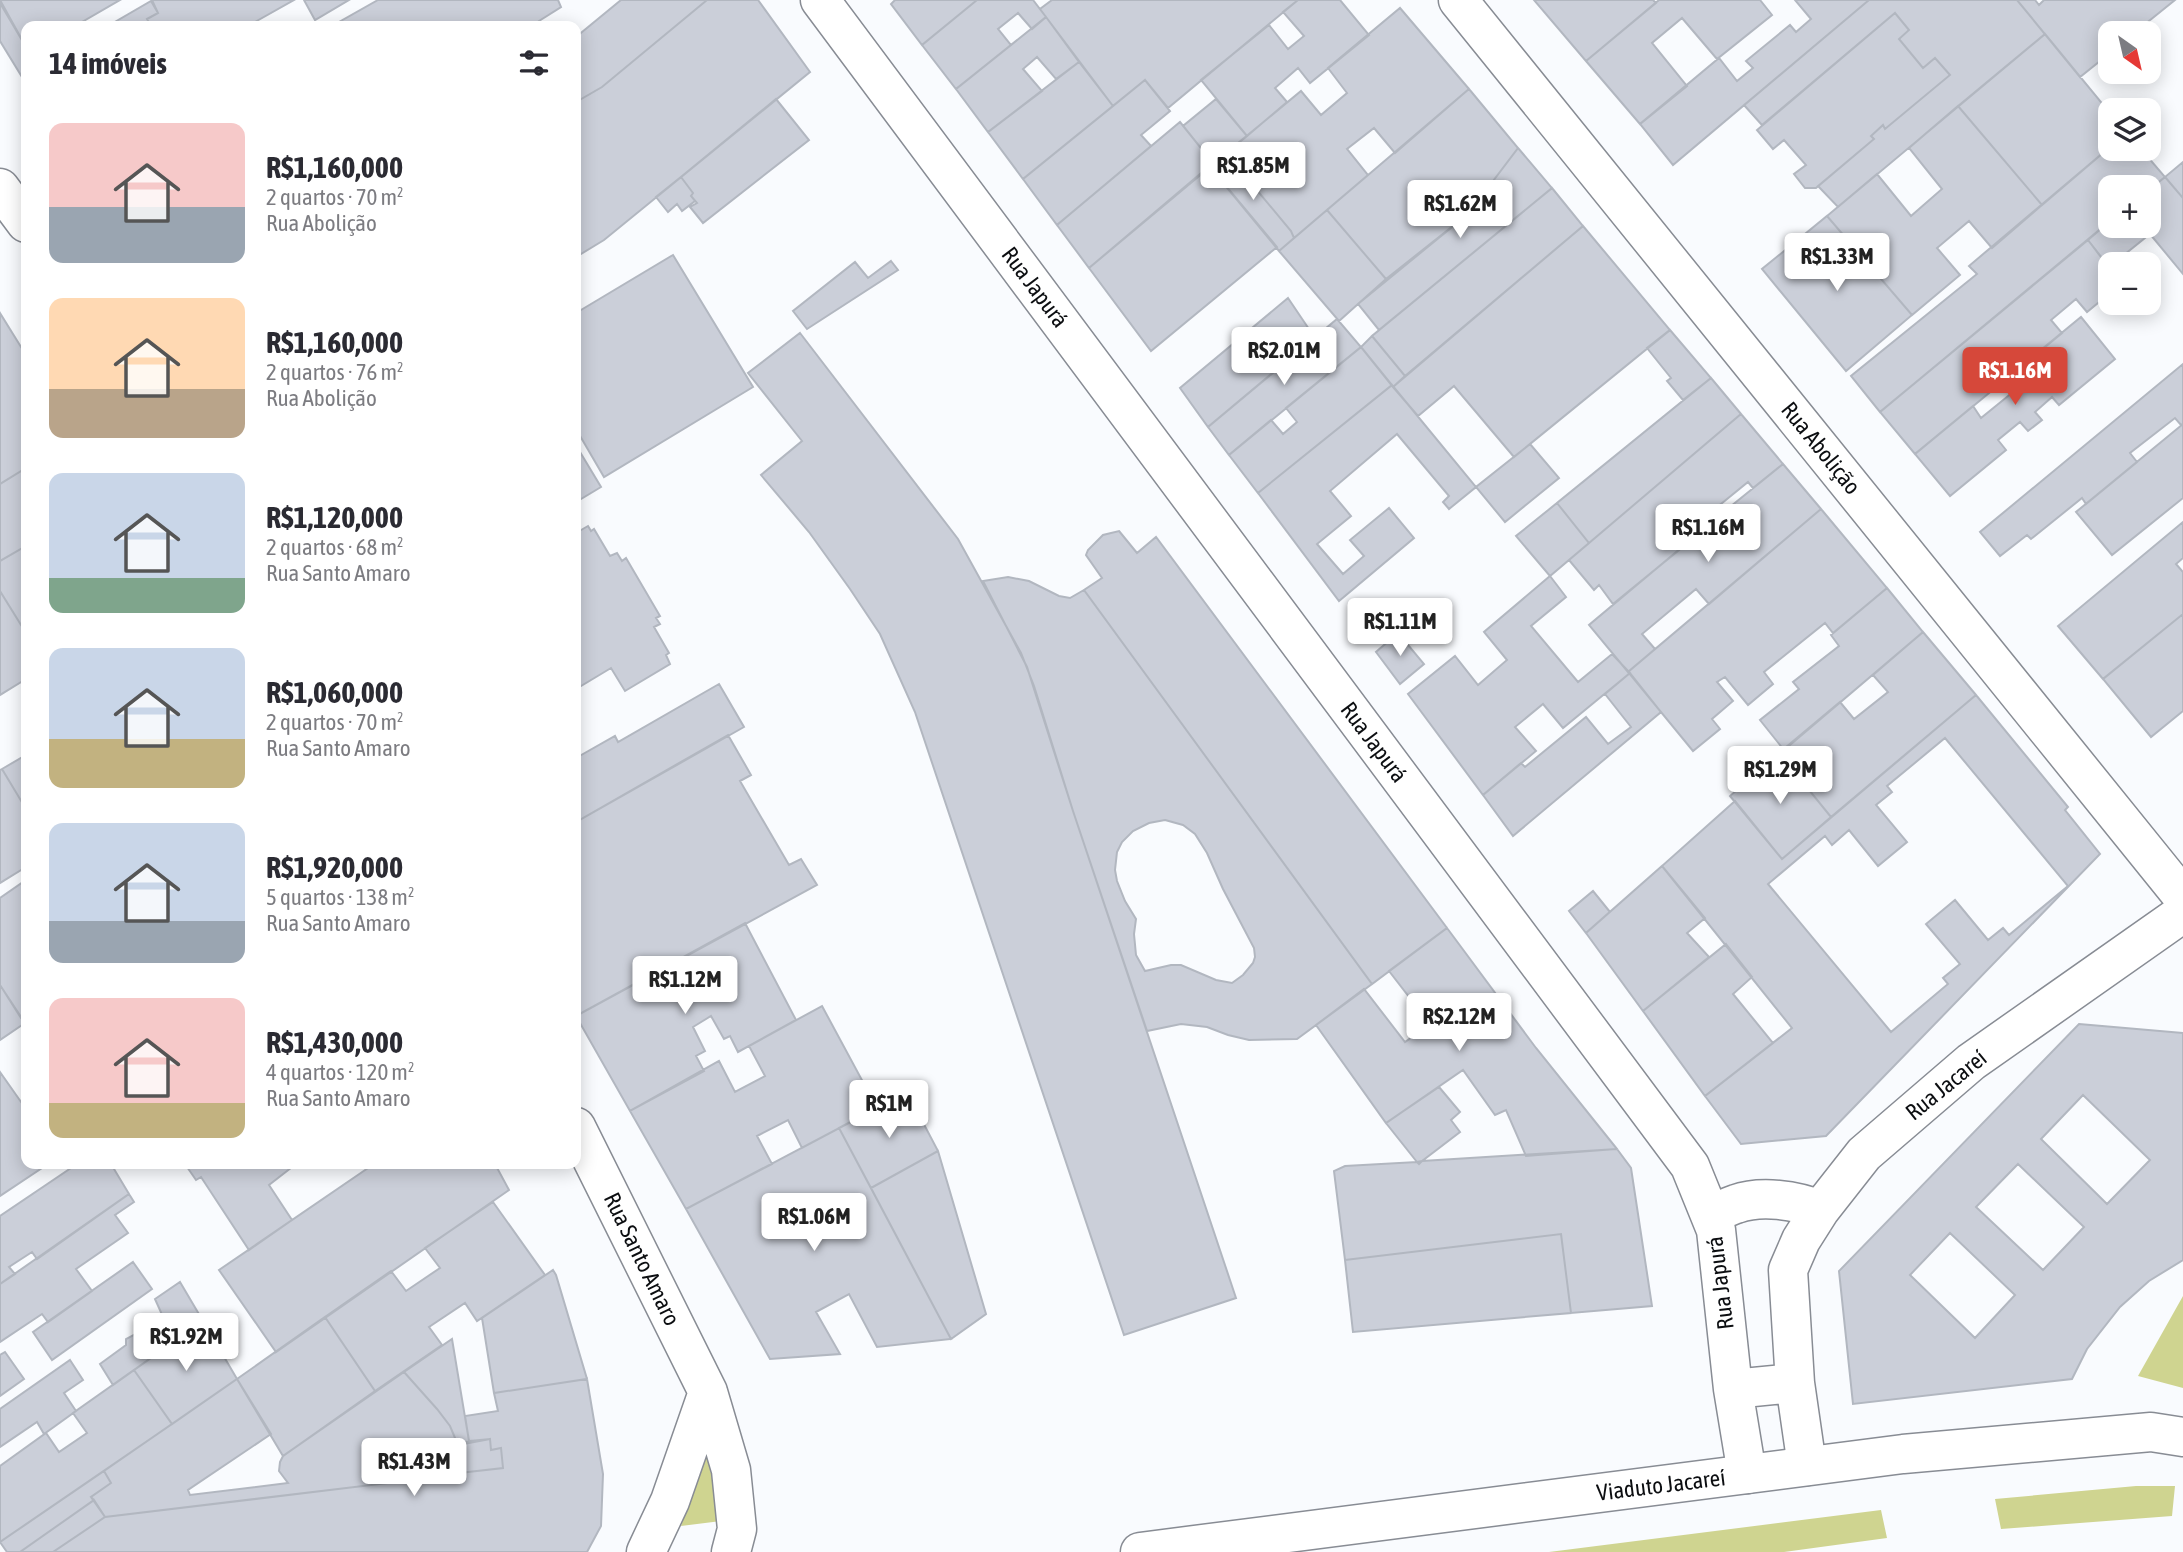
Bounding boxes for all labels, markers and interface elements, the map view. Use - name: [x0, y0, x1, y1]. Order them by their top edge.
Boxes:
- north arrow: [2098, 21, 2161, 84]
- map controls: [2098, 21, 2161, 315]
- icon: filters: [515, 44, 553, 82]
- text: 14 imóveis: [49, 46, 167, 80]
- button: layers: [2098, 98, 2161, 161]
- pin: R$1.85M: [1188, 142, 1318, 202]
- text: R$1,160,000: [266, 150, 403, 184]
- icon: home: [105, 151, 189, 235]
- text: R$1.85M: [1216, 152, 1290, 178]
- button: +: [2098, 175, 2161, 238]
- pin: R$1.62M: [1395, 180, 1525, 240]
- text: 2 quartos · 70 m²: [266, 184, 404, 210]
- text: R$1.62M: [1423, 190, 1497, 216]
- text: Rua Abolição: [266, 210, 377, 236]
- pin: R$1.33M: [1772, 233, 1902, 293]
- street label: Rua Japurá: [996, 242, 1074, 332]
- text: R$1.33M: [1800, 243, 1874, 269]
- button: −: [2098, 252, 2161, 315]
- text: R$1,160,000: [266, 325, 403, 359]
- icon: home: [105, 326, 189, 410]
- pin: R$2.01M: [1219, 328, 1349, 387]
- text: R$2.01M: [1247, 337, 1321, 363]
- pin: R$1.16M: [1950, 348, 2080, 407]
- text: R$1.16M: [1978, 357, 2052, 383]
- text: 2 quartos · 76 m²: [266, 359, 404, 385]
- text: Rua Abolição: [266, 385, 377, 411]
- street label: Rua Abolição: [1776, 397, 1866, 499]
- text: R$1,120,000: [266, 500, 403, 534]
- icon: home: [105, 501, 189, 585]
- pin: R$1.16M: [1643, 504, 1773, 564]
- text: R$1.16M: [1671, 514, 1745, 540]
- text: 2 quartos · 68 m²: [266, 534, 404, 560]
- text: Rua Santo Amaro: [266, 560, 410, 586]
- pin: R$1.11M: [1335, 598, 1465, 658]
- text: R$1.11M: [1363, 608, 1437, 634]
- text: R$1,060,000: [266, 675, 403, 709]
- icon: home: [105, 676, 189, 760]
- street label: Rua Japurá: [1335, 697, 1413, 787]
- text: 2 quartos · 70 m²: [266, 709, 404, 735]
- text: Rua Santo Amaro: [266, 735, 410, 761]
- pin: R$1.29M: [1715, 746, 1845, 806]
- text: R$1.29M: [1743, 756, 1817, 782]
- text: R$1,920,000: [266, 850, 403, 884]
- icon: home: [105, 851, 189, 935]
- text: 5 quartos · 138 m²: [266, 884, 414, 910]
- text: Rua Santo Amaro: [266, 910, 410, 936]
- pin: R$1.12M: [620, 956, 750, 1016]
- text: R$1.12M: [648, 966, 722, 992]
- pin: R$2.12M: [1394, 993, 1524, 1053]
- text: R$2.12M: [1422, 1003, 1496, 1029]
- text: R$1,430,000: [266, 1025, 403, 1059]
- icon: home: [105, 1026, 189, 1110]
- street label: Rua Jacareí: [1900, 1045, 1992, 1125]
- text: 4 quartos · 120 m²: [266, 1059, 414, 1085]
- pin: R$1M: [848, 1080, 930, 1140]
- text: Rua Santo Amaro: [266, 1085, 410, 1111]
- text: R$1M: [865, 1090, 913, 1116]
- street label: Rua Santo Amaro: [599, 1188, 685, 1330]
- pin: R$1.06M: [749, 1194, 879, 1253]
- text: R$1.06M: [777, 1203, 851, 1229]
- street label: Rua Japurá: [1701, 1235, 1739, 1331]
- pin: R$1.92M: [121, 1314, 251, 1373]
- text: R$1.92M: [149, 1323, 223, 1349]
- pin: R$1.43M: [349, 1438, 479, 1498]
- text: R$1.43M: [377, 1448, 451, 1474]
- street label: Viaduto Jacareí: [1595, 1464, 1727, 1506]

